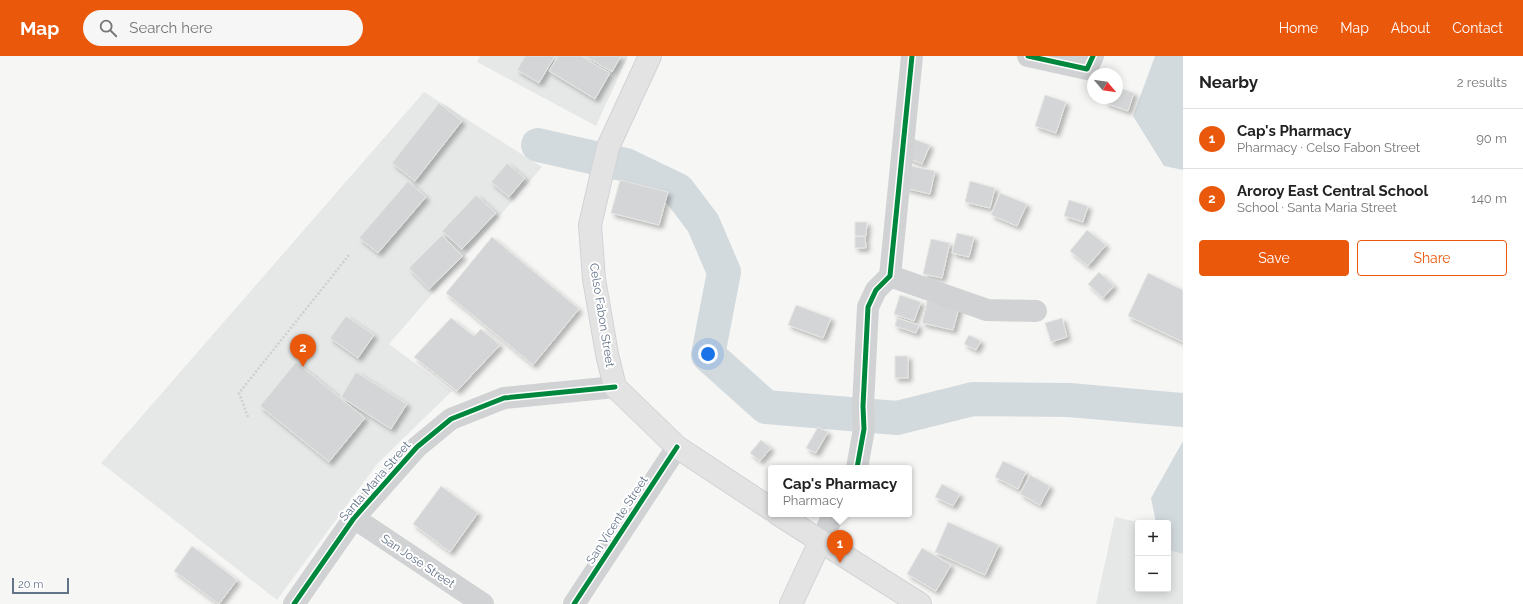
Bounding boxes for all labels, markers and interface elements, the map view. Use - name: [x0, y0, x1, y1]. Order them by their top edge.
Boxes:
- search box: [83, 10, 363, 46]
- text: Map: [20, 17, 59, 39]
- icon: search: [97, 17, 119, 39]
- text: Search here: [129, 19, 213, 37]
- text: Home: [1279, 20, 1318, 36]
- text: Map: [1340, 20, 1369, 36]
- text: About: [1391, 20, 1430, 36]
- text: Contact: [1452, 20, 1503, 36]
- north arrow: [1087, 68, 1123, 104]
- text: Nearby: [1199, 72, 1258, 92]
- text: 2 results: [1457, 75, 1507, 90]
- text: Cap's Pharmacy: [1237, 122, 1351, 140]
- text: 1: [1209, 131, 1215, 146]
- text: 90 m: [1476, 131, 1507, 146]
- text: Pharmacy · Celso Fabon Street: [1237, 140, 1420, 155]
- text: Aroroy East Central School: [1237, 182, 1428, 200]
- text: 2: [1208, 191, 1216, 206]
- text: 140 m: [1471, 191, 1507, 206]
- text: School · Santa Maria Street: [1237, 200, 1397, 215]
- button: Save: [1199, 240, 1349, 276]
- button: Share: [1357, 240, 1507, 276]
- street label: Celso Fabon Street: [587, 262, 617, 368]
- pin: 2: [290, 334, 316, 367]
- your location: [698, 344, 718, 364]
- street label: Santa Maria Street: [337, 438, 413, 524]
- popup: [768, 465, 912, 517]
- street label: San Vicente Street: [583, 473, 651, 567]
- text: Cap's Pharmacy: [783, 475, 897, 493]
- text: Pharmacy: [783, 493, 843, 508]
- map controls: [1135, 520, 1171, 592]
- button: +: [1135, 520, 1171, 556]
- pin: 1: [827, 530, 853, 563]
- street label: San Jose Street: [379, 531, 457, 591]
- button: −: [1135, 556, 1171, 592]
- scale bar: [12, 576, 69, 595]
- text: 20 m: [18, 578, 43, 591]

